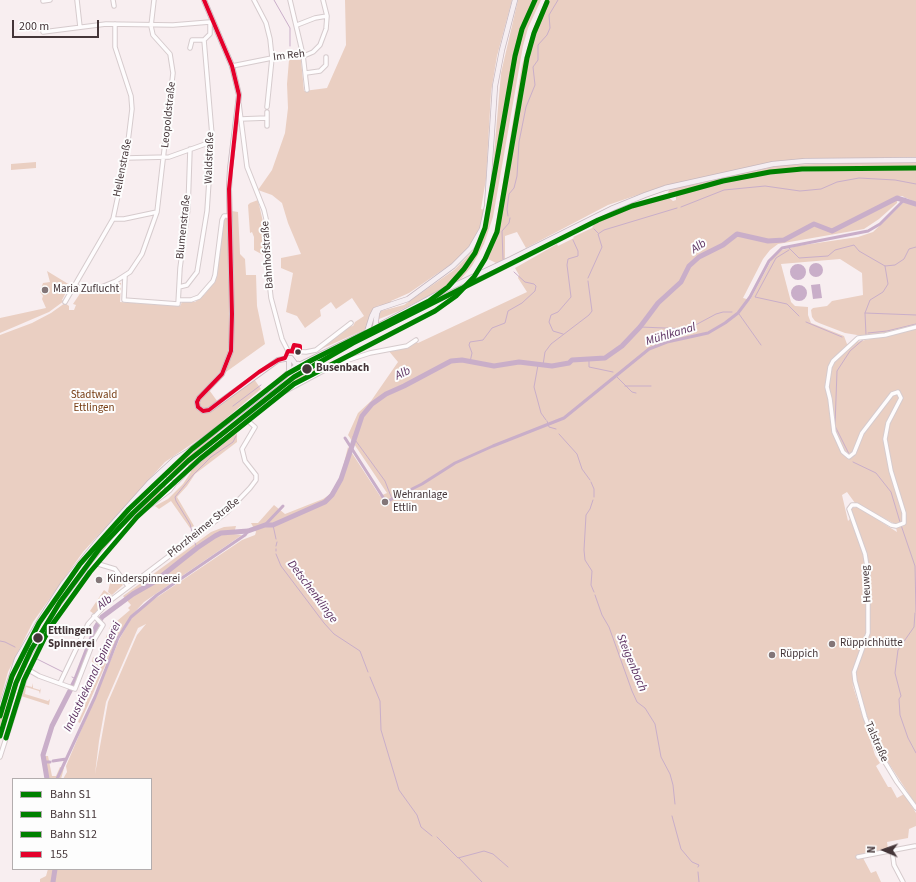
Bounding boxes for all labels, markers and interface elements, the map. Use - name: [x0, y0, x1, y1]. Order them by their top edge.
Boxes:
- scale bar: [14, 12, 101, 38]
- text: 200 m: [19, 18, 49, 35]
- street label: Im Reh: [272, 48, 306, 64]
- street label: Leopoldstraße: [159, 81, 179, 149]
- street label: Waldstraße: [202, 132, 218, 184]
- street label: Hellenstraße: [111, 138, 135, 198]
- street label: Blumenstraße: [174, 194, 194, 260]
- street label: Bahnhofstraße: [259, 221, 277, 289]
- water label: Alb: [689, 237, 709, 257]
- place label: Maria Zuflucht: [53, 283, 119, 297]
- marker: Maria Zuflucht: [40, 285, 50, 295]
- water label: Mühlkanal: [644, 321, 698, 349]
- unlabelled marker: [293, 347, 303, 357]
- marker: Busenbach: [300, 362, 314, 376]
- place label: Busenbach: [316, 362, 369, 376]
- water label: Alb: [393, 364, 413, 384]
- park label: Stadtwald Ettlingen: [71, 389, 117, 415]
- place label: Wehranlage Ettlin: [393, 489, 447, 515]
- street label: Pforzheimer Straße: [165, 495, 243, 561]
- marker: Wehranlage Ettlin: [380, 497, 390, 507]
- water label: Detschenklinge: [284, 558, 340, 626]
- street label: Heuweg: [859, 565, 875, 603]
- place label: Kinderspinnerei: [107, 573, 180, 587]
- marker: Kinderspinnerei: [94, 575, 104, 585]
- water label: Alb: [94, 593, 116, 613]
- water label: Industriekanal Spinnerei: [61, 620, 125, 734]
- place label: Ettlingen Spinnerei: [48, 625, 95, 651]
- marker: Ettlingen Spinnerei: [31, 631, 45, 645]
- water label: Steigenbach: [612, 632, 650, 694]
- place label: Rüppichhütte: [840, 637, 903, 651]
- marker: Rüppichhütte: [827, 639, 837, 649]
- place label: Rüppich: [780, 648, 818, 662]
- marker: Rüppich: [767, 650, 777, 660]
- street label: Talstraße: [861, 720, 891, 764]
- legend: [12, 778, 152, 870]
- text: Bahn S1: [50, 786, 91, 803]
- text: Bahn S11: [50, 806, 97, 823]
- text: Bahn S12: [50, 826, 97, 843]
- north arrow: [864, 830, 904, 870]
- text: 155: [50, 846, 68, 863]
- text: N: [864, 846, 879, 853]

